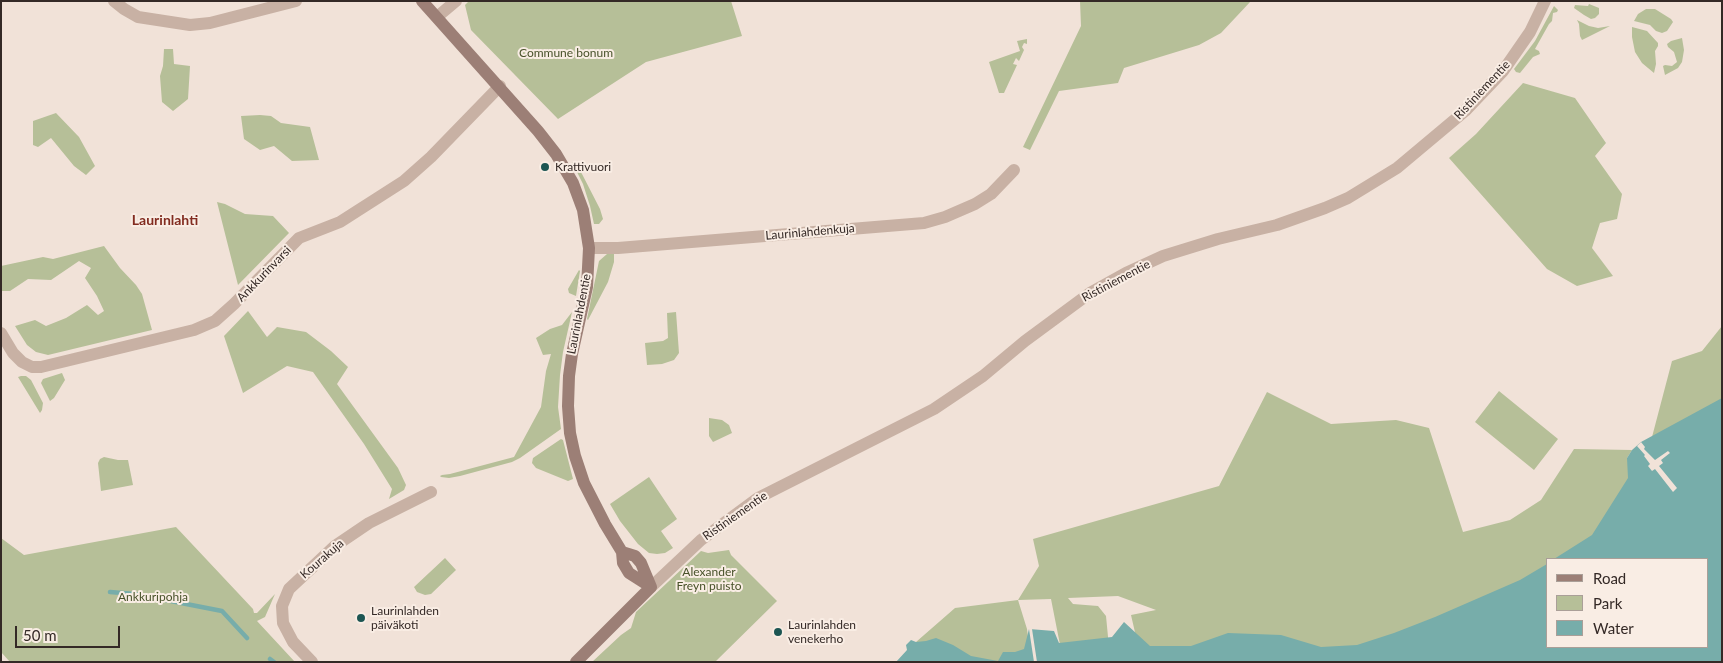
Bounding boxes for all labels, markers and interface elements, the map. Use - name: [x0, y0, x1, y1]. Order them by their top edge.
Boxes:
- park label: Commune bonum: [519, 46, 613, 60]
- street label: Ristiniementie: [1451, 58, 1513, 122]
- place label: Krattivuori: [555, 160, 611, 174]
- marker: Krattivuori: [539, 161, 551, 173]
- district label: Laurinlahti: [132, 212, 198, 228]
- street label: Laurinlahdenkuja: [765, 221, 855, 243]
- street label: Ankkurinvarsi: [234, 243, 294, 305]
- street label: Ristiniementie: [1079, 257, 1153, 305]
- street label: Laurinlahdentie: [564, 273, 594, 355]
- street label: Ristiniementie: [700, 488, 770, 544]
- street label: Kourakuja: [297, 536, 347, 582]
- legend: [1546, 558, 1708, 648]
- park label: Alexander Freyn puisto: [676, 565, 742, 593]
- text: Road: [1593, 569, 1626, 587]
- park label: Ankkuripohja: [118, 590, 188, 604]
- text: Park: [1593, 594, 1622, 612]
- place label: Laurinlahden päiväkoti: [371, 604, 439, 632]
- marker: Laurinlahden päiväkoti: [355, 612, 367, 624]
- scale bar: [18, 616, 122, 648]
- place label: Laurinlahden venekerho: [788, 618, 856, 646]
- text: Water: [1593, 619, 1634, 637]
- text: 50 m: [23, 626, 57, 644]
- marker: Laurinlahden venekerho: [772, 626, 784, 638]

